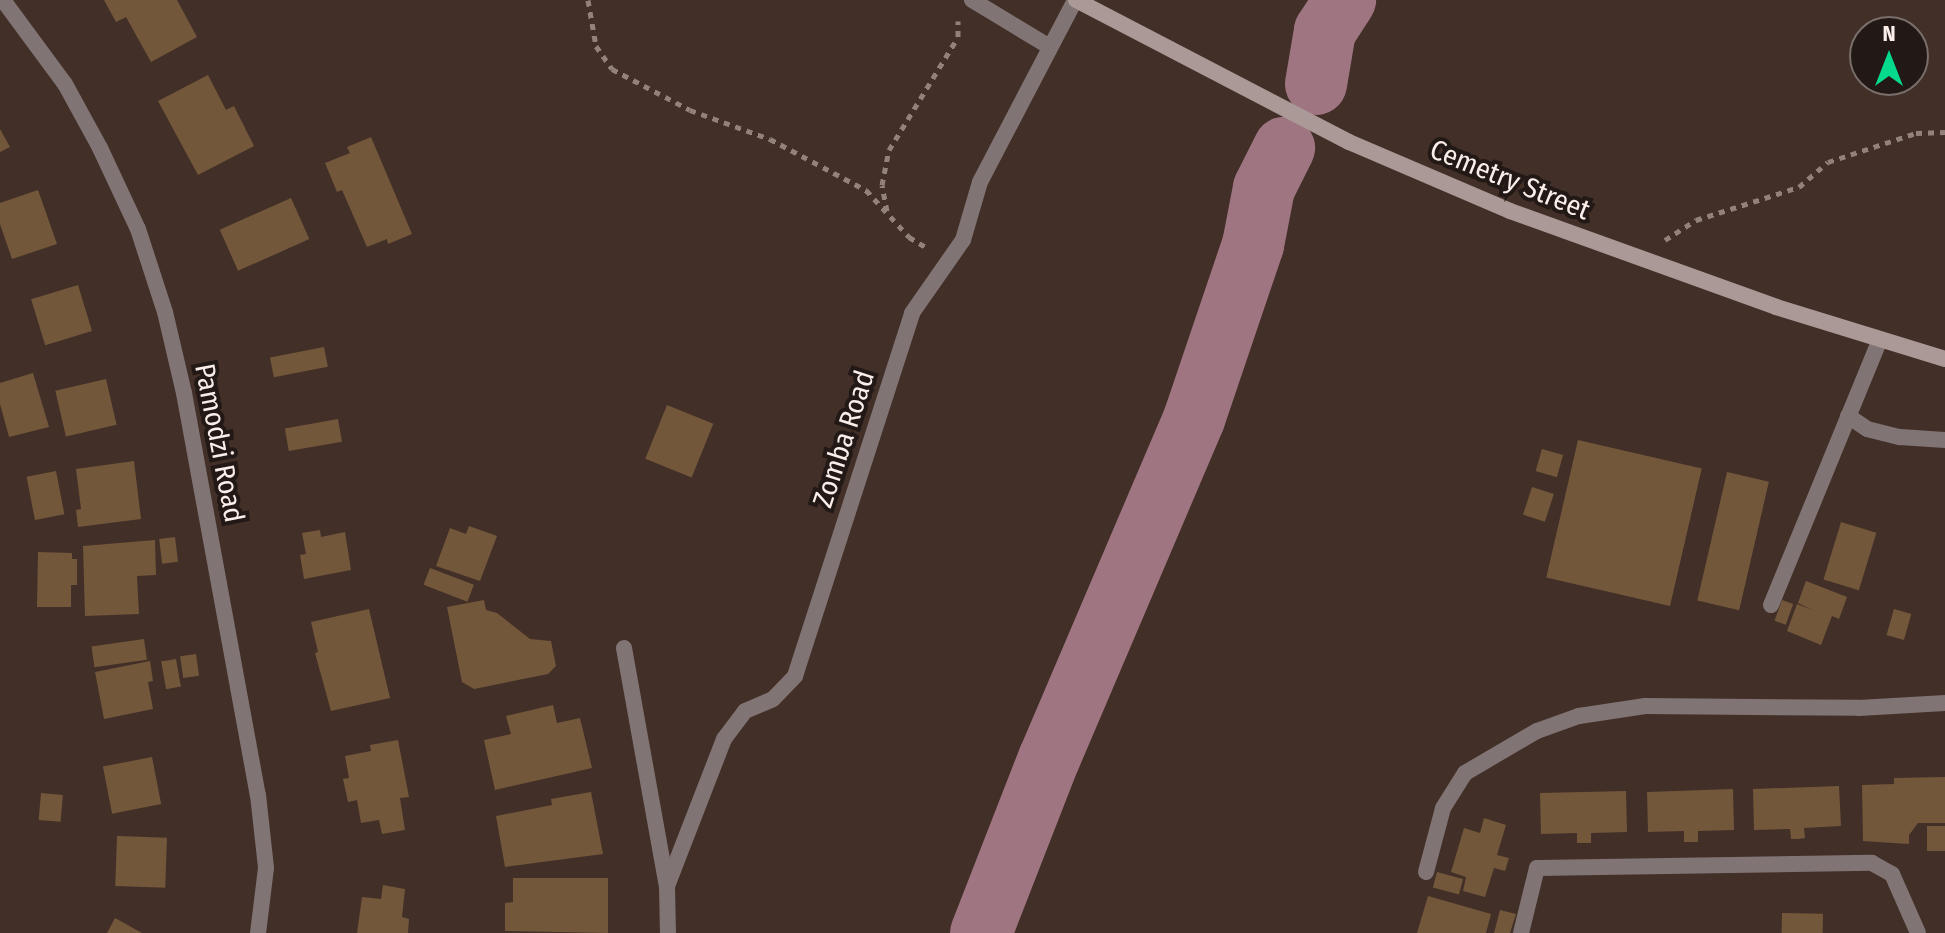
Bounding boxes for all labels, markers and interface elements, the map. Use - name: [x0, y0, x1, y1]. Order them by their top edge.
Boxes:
- north arrow: [1849, 16, 1929, 96]
- text: N: [1882, 20, 1896, 47]
- street label: Cemetry Street: [1425, 133, 1595, 227]
- street label: Pamodzi Road: [187, 361, 251, 525]
- street label: Zomba Road: [806, 366, 882, 512]

